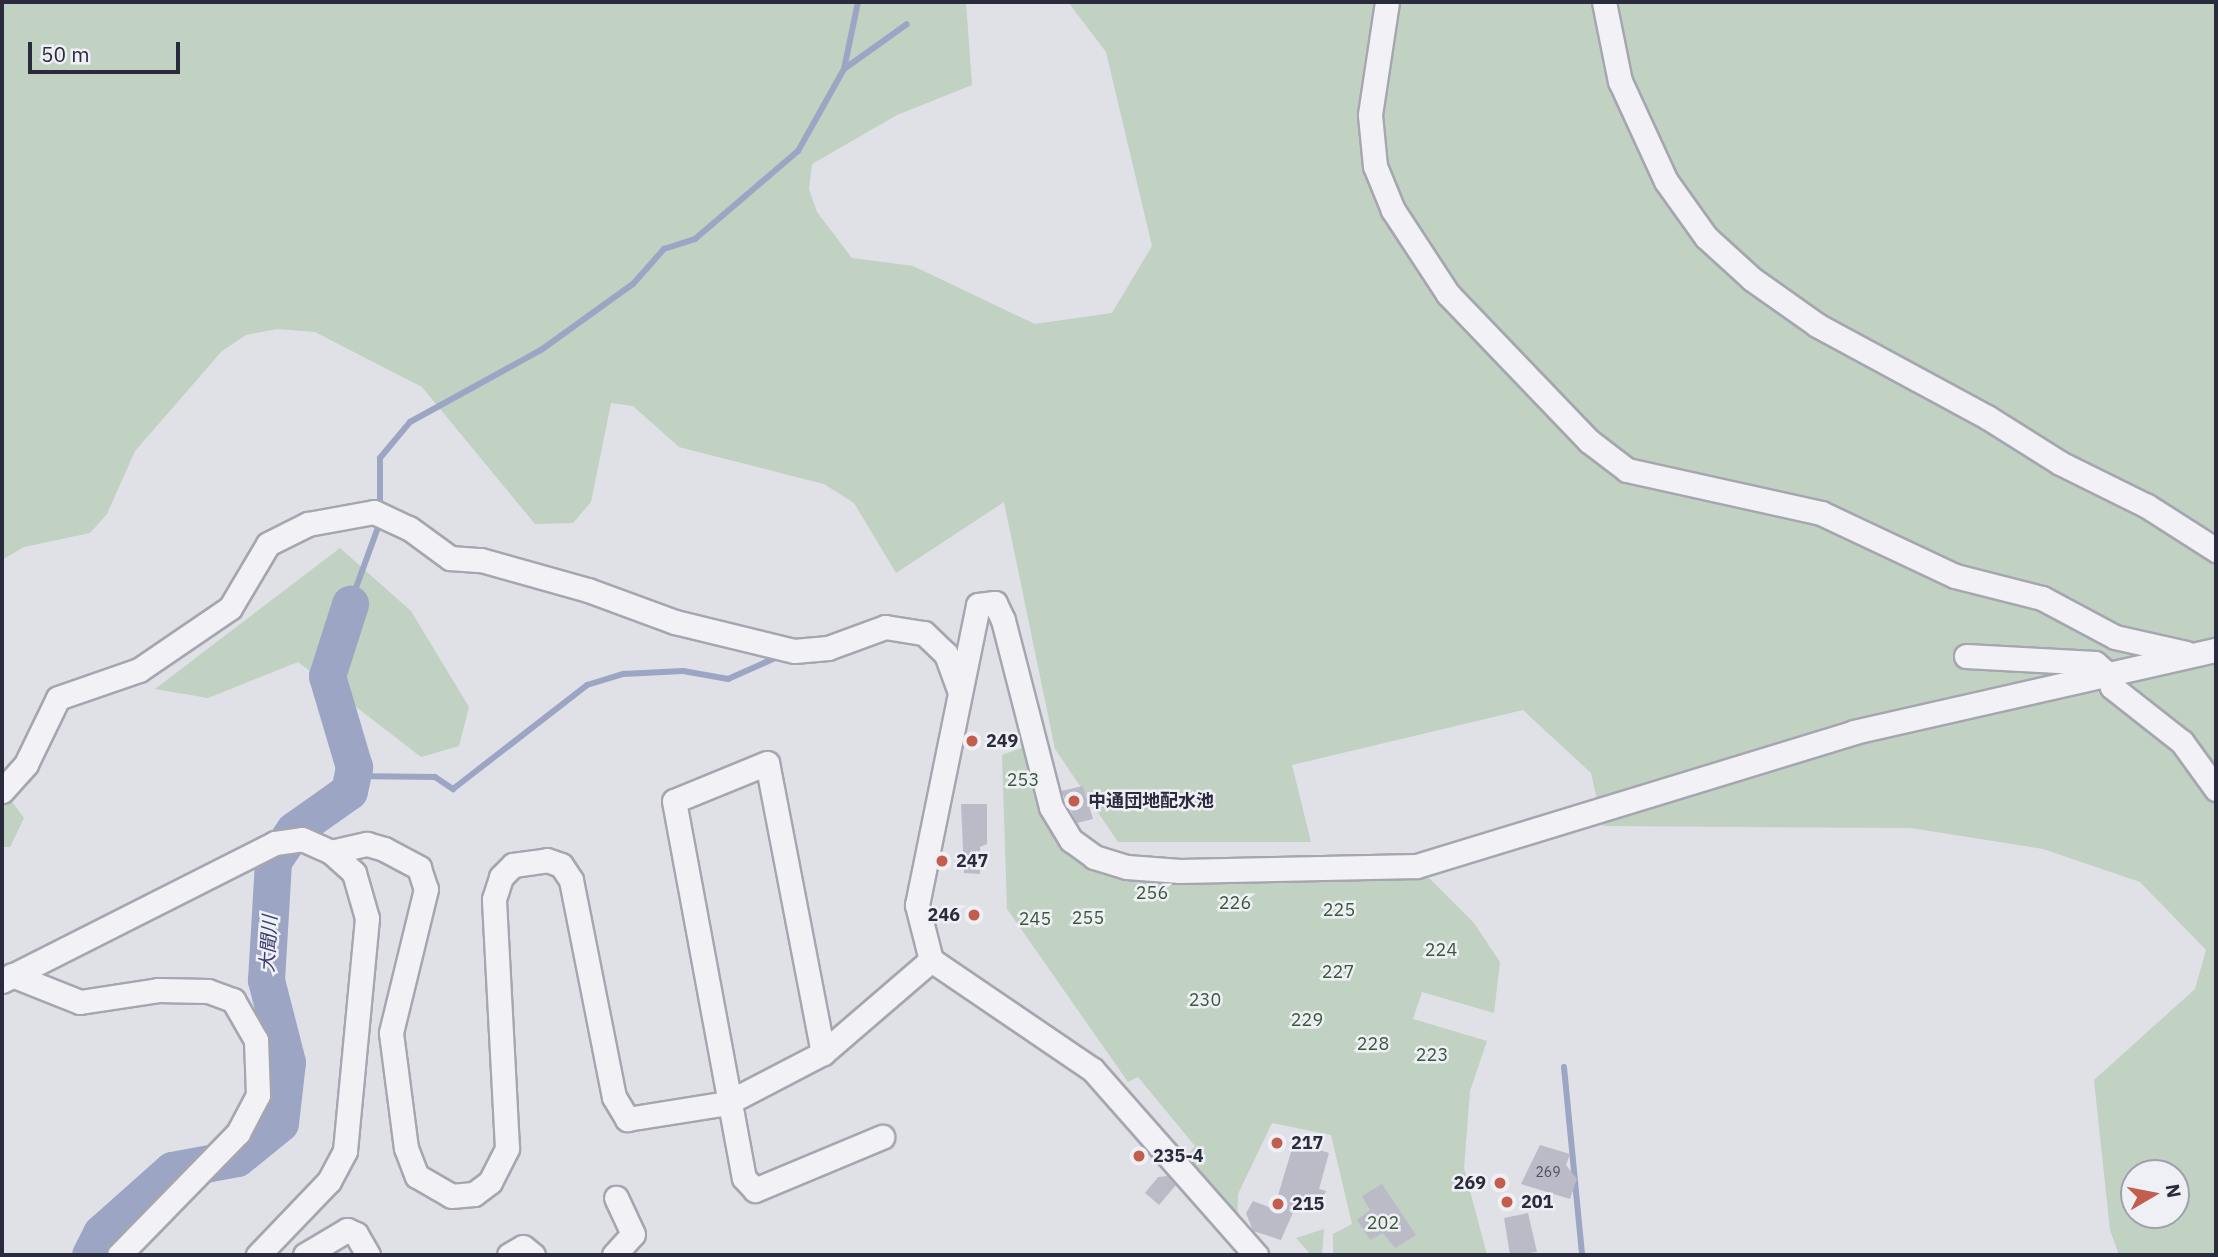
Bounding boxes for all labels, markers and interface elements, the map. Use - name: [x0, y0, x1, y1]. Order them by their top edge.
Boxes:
- scale bar: [32, 28, 184, 72]
- text: 50 m: [41, 40, 90, 68]
- place label: 249: [986, 730, 1018, 752]
- marker: 249: [964, 733, 980, 749]
- park label: 253: [1007, 769, 1039, 791]
- place label: 中通団地配水池: [1088, 790, 1214, 812]
- marker: 中通団地配水池: [1066, 793, 1082, 809]
- place label: 247: [956, 850, 988, 872]
- marker: 247: [934, 853, 950, 869]
- park label: 256: [1136, 882, 1168, 904]
- park label: 226: [1219, 892, 1251, 914]
- park label: 225: [1323, 899, 1355, 921]
- place label: 246: [928, 904, 960, 926]
- marker: 246: [966, 907, 982, 923]
- park label: 255: [1072, 907, 1104, 929]
- park label: 245: [1019, 908, 1051, 930]
- water label: 大聞川: [256, 915, 282, 973]
- park label: 224: [1425, 939, 1457, 961]
- park label: 227: [1322, 961, 1354, 983]
- park label: 230: [1189, 989, 1221, 1011]
- park label: 229: [1291, 1009, 1323, 1031]
- park label: 228: [1357, 1033, 1389, 1055]
- park label: 223: [1416, 1044, 1448, 1066]
- place label: 217: [1291, 1132, 1323, 1154]
- marker: 217: [1269, 1135, 1285, 1151]
- place label: 235-4: [1153, 1145, 1203, 1167]
- marker: 235-4: [1131, 1148, 1147, 1164]
- north arrow: [2120, 1159, 2190, 1229]
- house number: 269: [1535, 1164, 1561, 1180]
- place label: 269: [1454, 1172, 1486, 1194]
- marker: 269: [1492, 1175, 1508, 1191]
- text: N: [2161, 1182, 2187, 1200]
- place label: 201: [1521, 1191, 1553, 1213]
- place label: 215: [1292, 1193, 1324, 1215]
- marker: 201: [1499, 1194, 1515, 1210]
- marker: 215: [1270, 1196, 1286, 1212]
- park label: 202: [1367, 1212, 1399, 1234]

